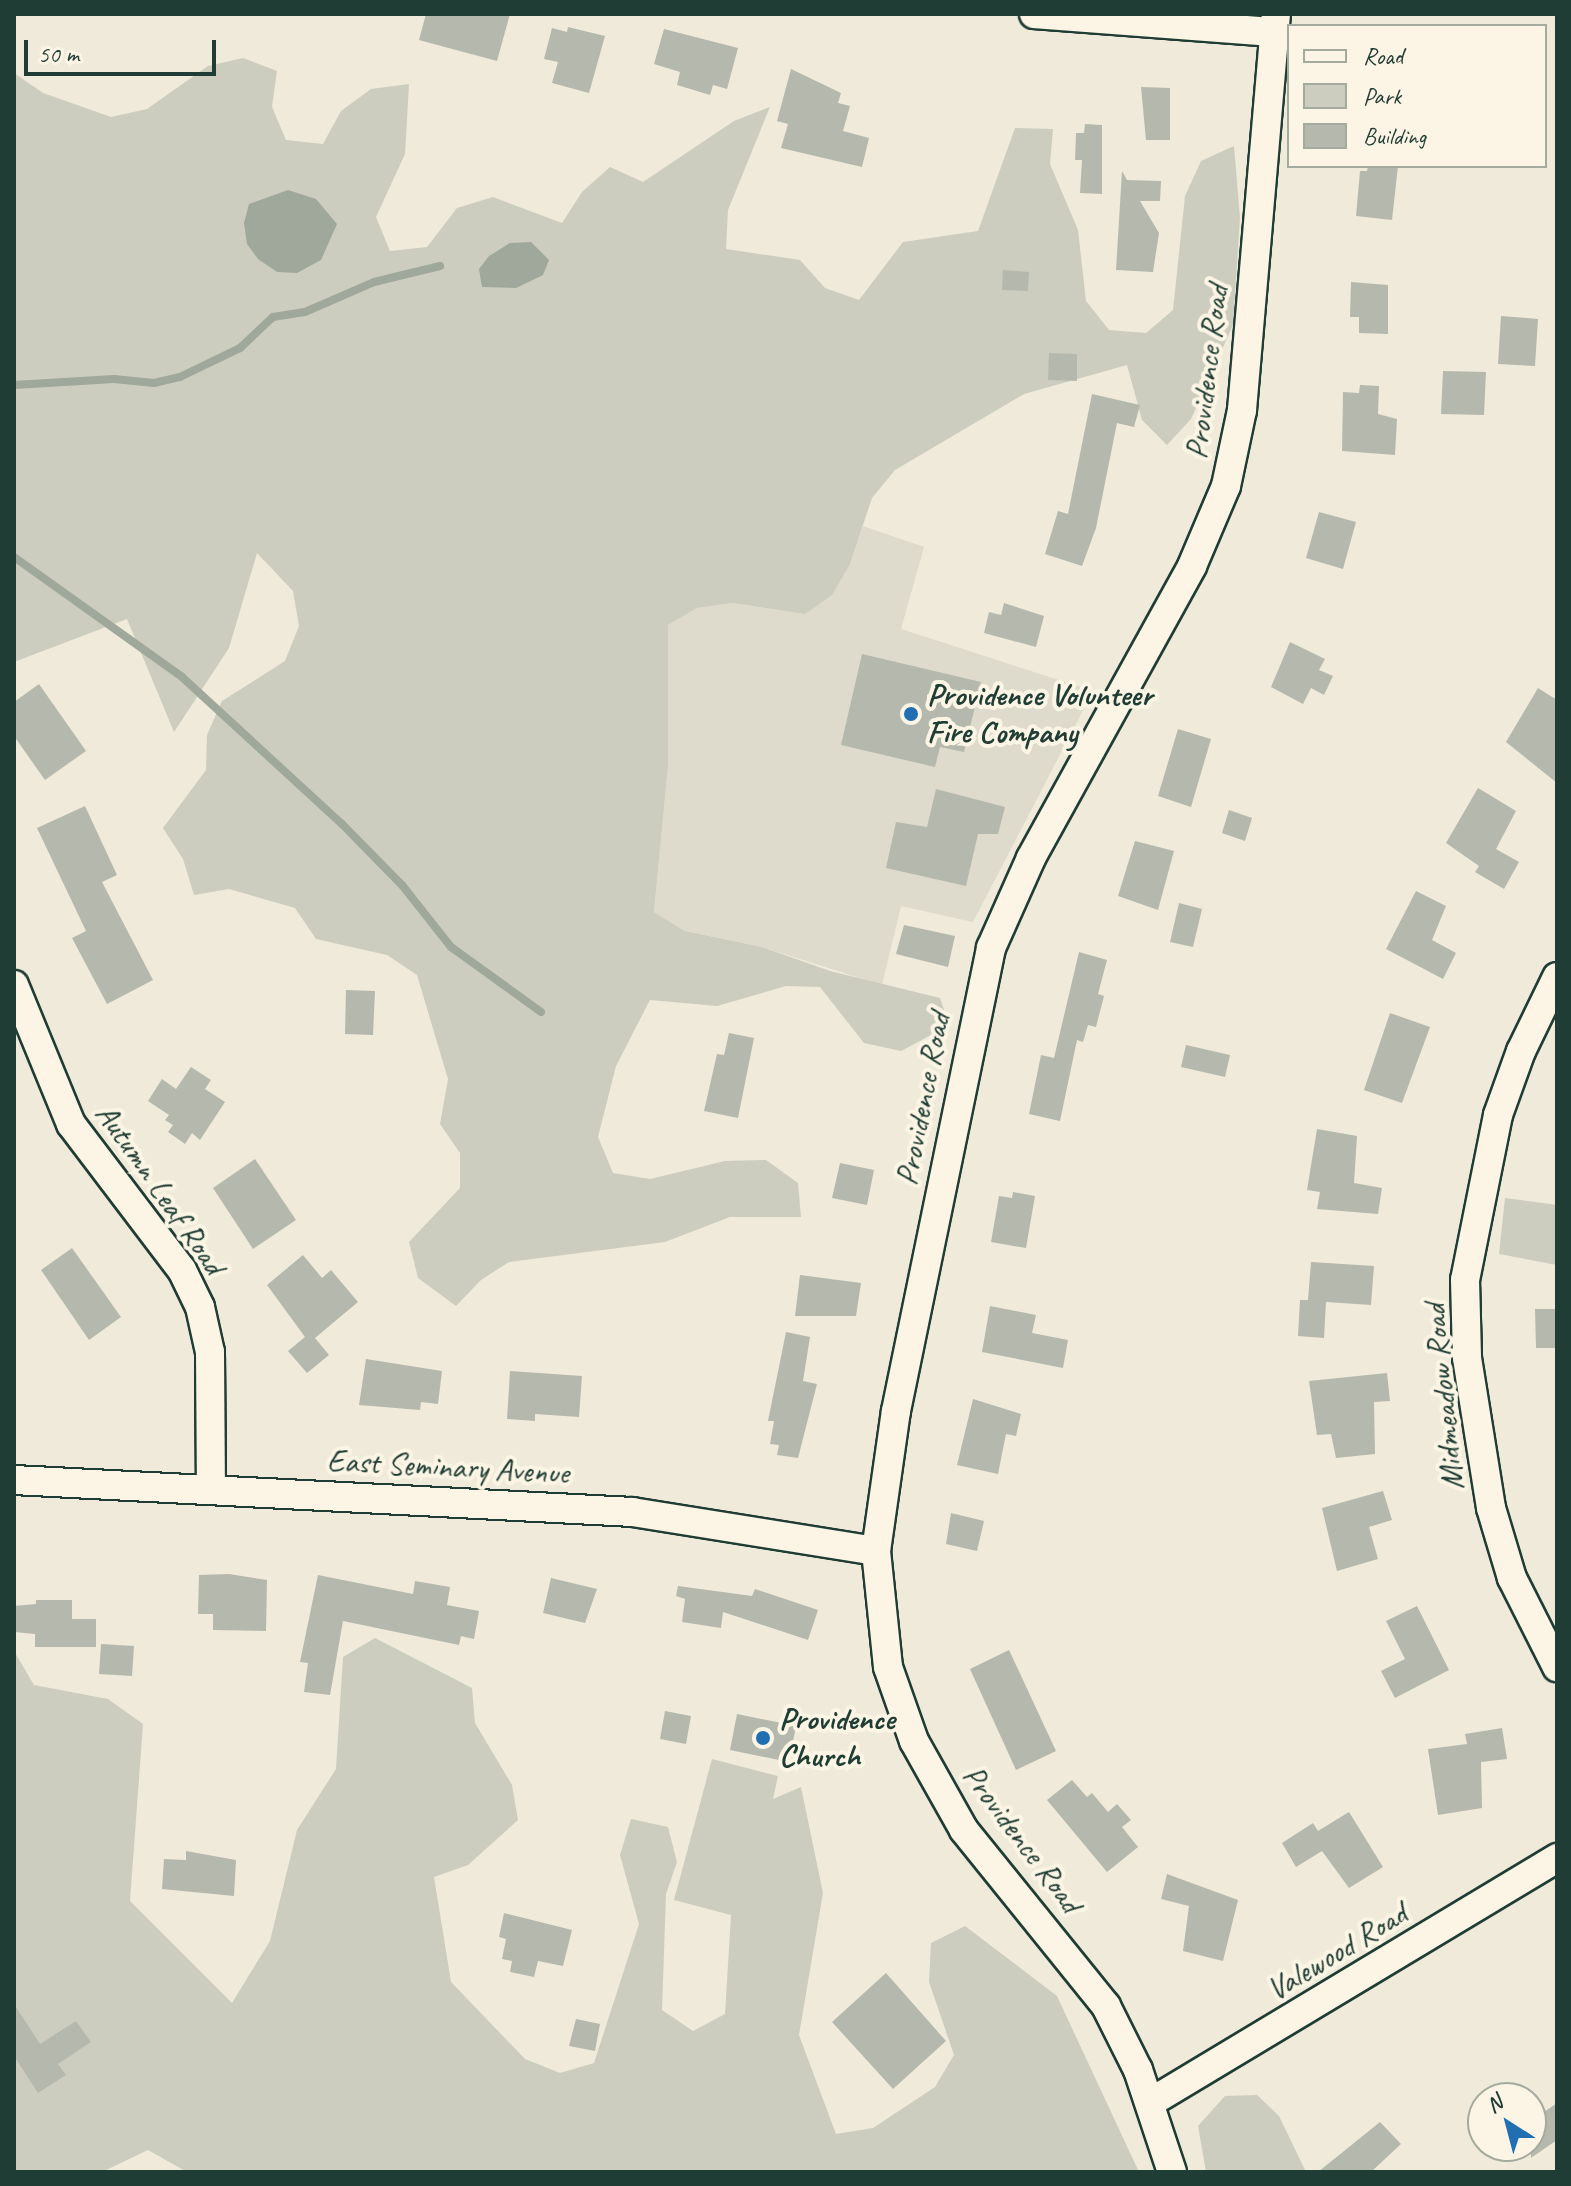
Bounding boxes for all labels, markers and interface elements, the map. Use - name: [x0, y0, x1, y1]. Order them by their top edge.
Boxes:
- scale bar: [28, 24, 220, 74]
- legend: [1287, 24, 1547, 168]
- text: 50 m: [38, 39, 79, 69]
- text: Road: [1363, 41, 1403, 71]
- text: Park: [1363, 81, 1401, 111]
- text: Building: [1363, 121, 1426, 151]
- street label: Providence Road: [1177, 283, 1237, 461]
- place label: Providence Volunteer Fire Company: [927, 677, 1152, 752]
- marker: Providence Volunteer Fire Company: [902, 705, 920, 723]
- street label: Providence Road: [887, 1010, 959, 1188]
- street label: Autumn Leaf Road: [87, 1096, 233, 1282]
- street label: Midmeadow Road: [1415, 1302, 1473, 1492]
- street label: East Seminary Avenue: [327, 1442, 569, 1492]
- place label: Providence Church: [779, 1701, 894, 1776]
- marker: Providence Church: [754, 1729, 772, 1747]
- street label: Providence Road: [954, 1758, 1090, 1920]
- street label: Valewood Road: [1260, 1895, 1414, 2009]
- north arrow: [1467, 2082, 1547, 2162]
- text: N: [1480, 2089, 1508, 2120]

